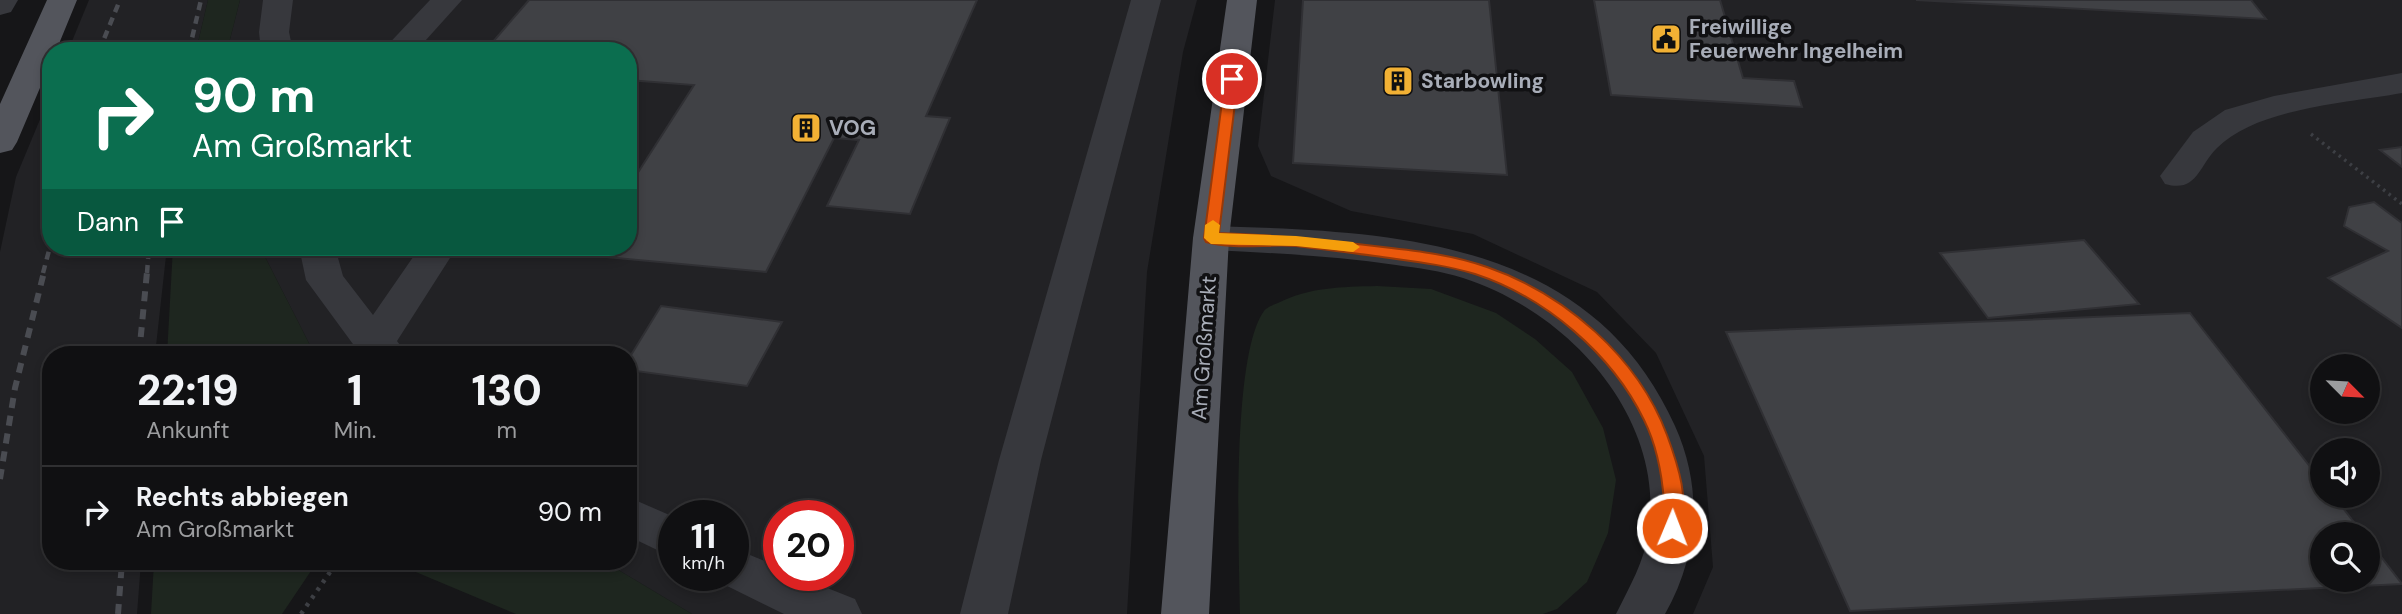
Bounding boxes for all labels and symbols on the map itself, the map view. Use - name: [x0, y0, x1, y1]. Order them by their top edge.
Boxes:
- place label: Freiwillige Feuerwehr Ingelheim: [1689, 13, 1903, 65]
- public building icon: Freiwillige Feuerwehr Ingelheim: [1649, 22, 1683, 56]
- pin: [1202, 49, 1262, 109]
- building icon: Starbowling: [1381, 64, 1415, 98]
- place label: Starbowling: [1421, 67, 1544, 95]
- building icon: VOG: [789, 111, 823, 145]
- place label: VOG: [829, 114, 876, 142]
- street label: Am Großmarkt: [1185, 275, 1223, 421]
- north arrow: [2310, 354, 2380, 424]
- position arrow: [1635, 491, 1709, 565]
- speed limit sign: 20: [763, 500, 854, 591]

